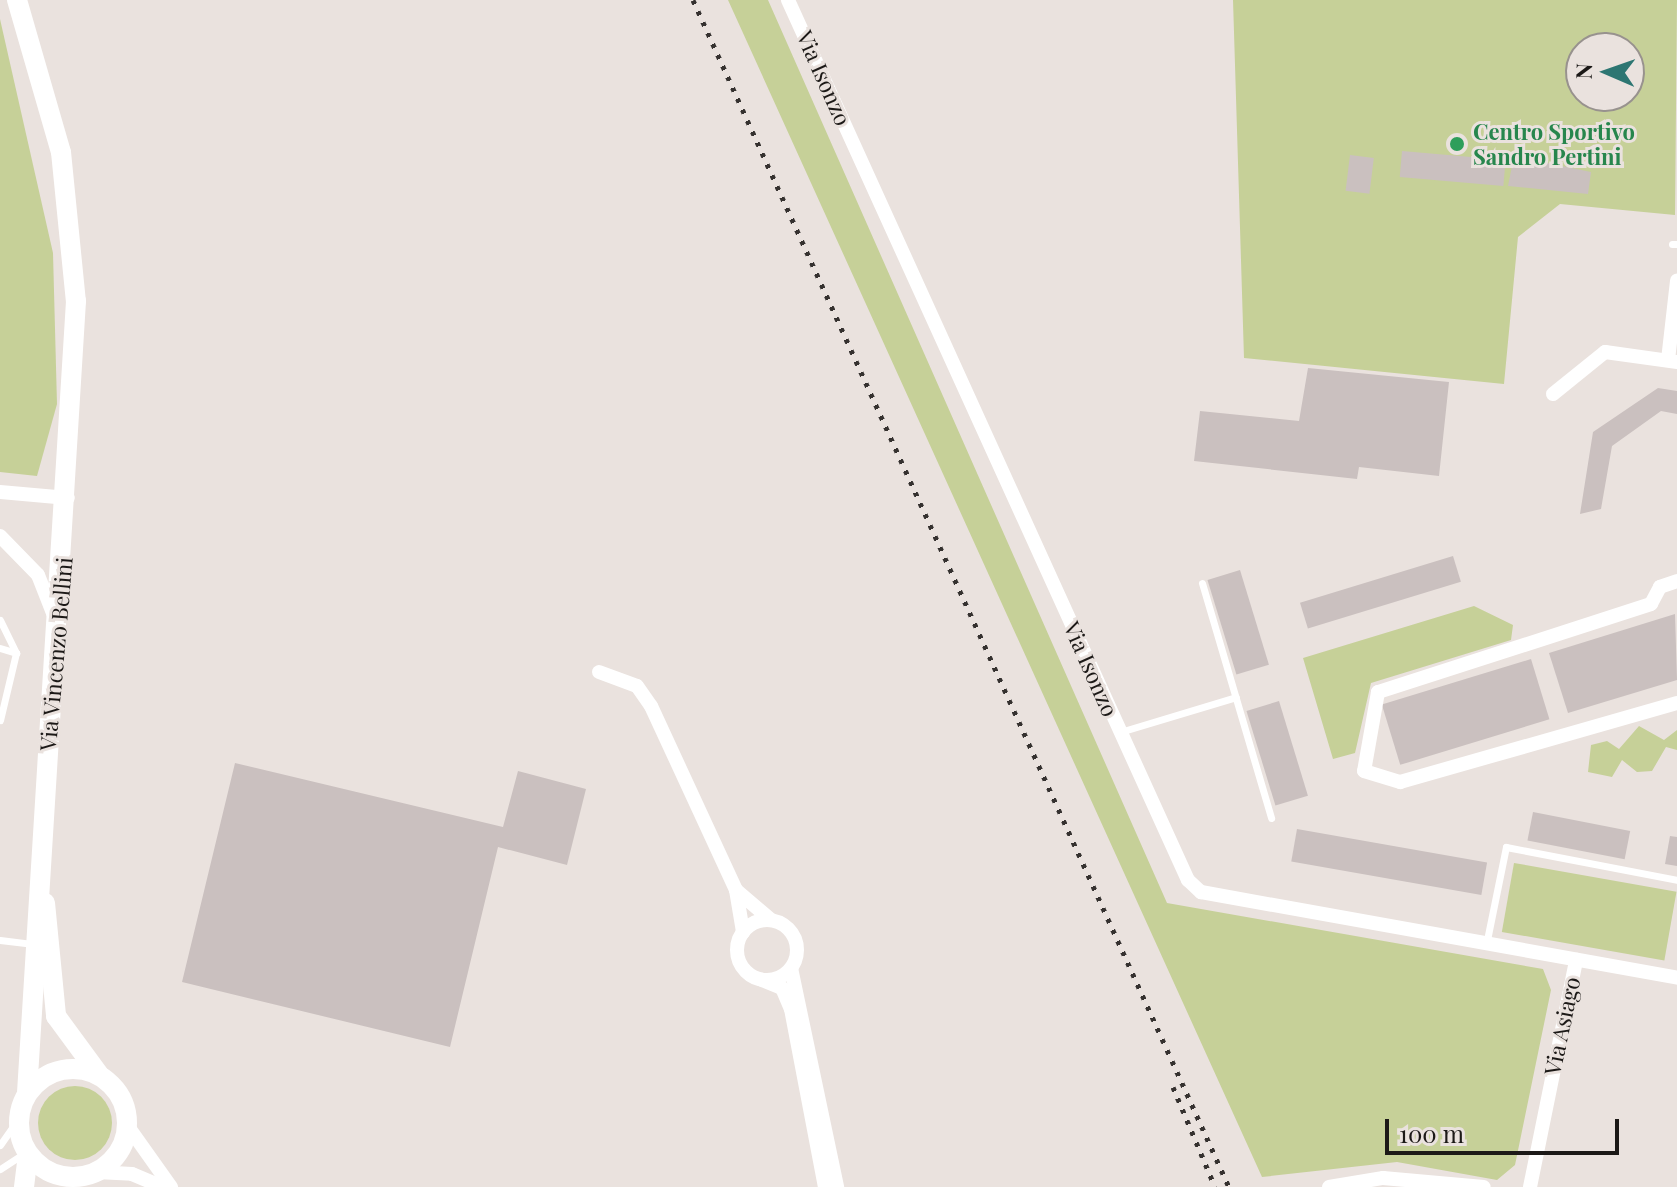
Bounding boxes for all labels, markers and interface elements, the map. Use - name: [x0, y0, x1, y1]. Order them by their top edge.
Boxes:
- street label: Via Isonzo: [791, 26, 857, 130]
- north arrow: [1565, 32, 1645, 112]
- text: N: [1568, 63, 1598, 80]
- place label: Centro Sportivo Sandro Pertini: [1473, 118, 1635, 170]
- marker: Centro Sportivo Sandro Pertini: [1448, 135, 1466, 153]
- street label: Via Vincenzo Bellini: [34, 556, 78, 752]
- street label: Via Isonzo: [1058, 617, 1124, 721]
- street label: Via Asiago: [1539, 974, 1585, 1078]
- scale bar: [1389, 1103, 1623, 1153]
- text: 100 m: [1399, 1117, 1464, 1149]

